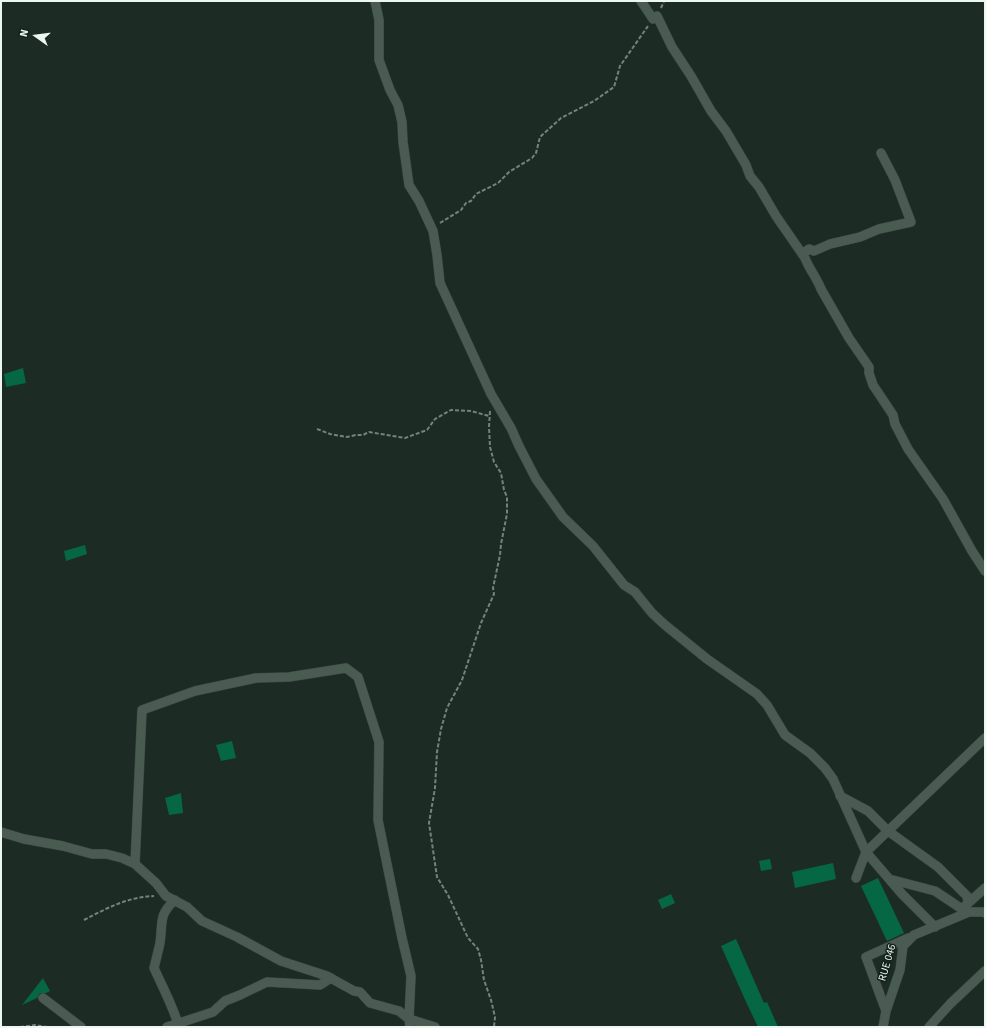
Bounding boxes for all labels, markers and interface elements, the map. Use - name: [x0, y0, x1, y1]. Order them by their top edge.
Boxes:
- north arrow: [16, 16, 56, 56]
- text: N: [16, 28, 32, 38]
- street label: RUE 046: [876, 943, 900, 983]

